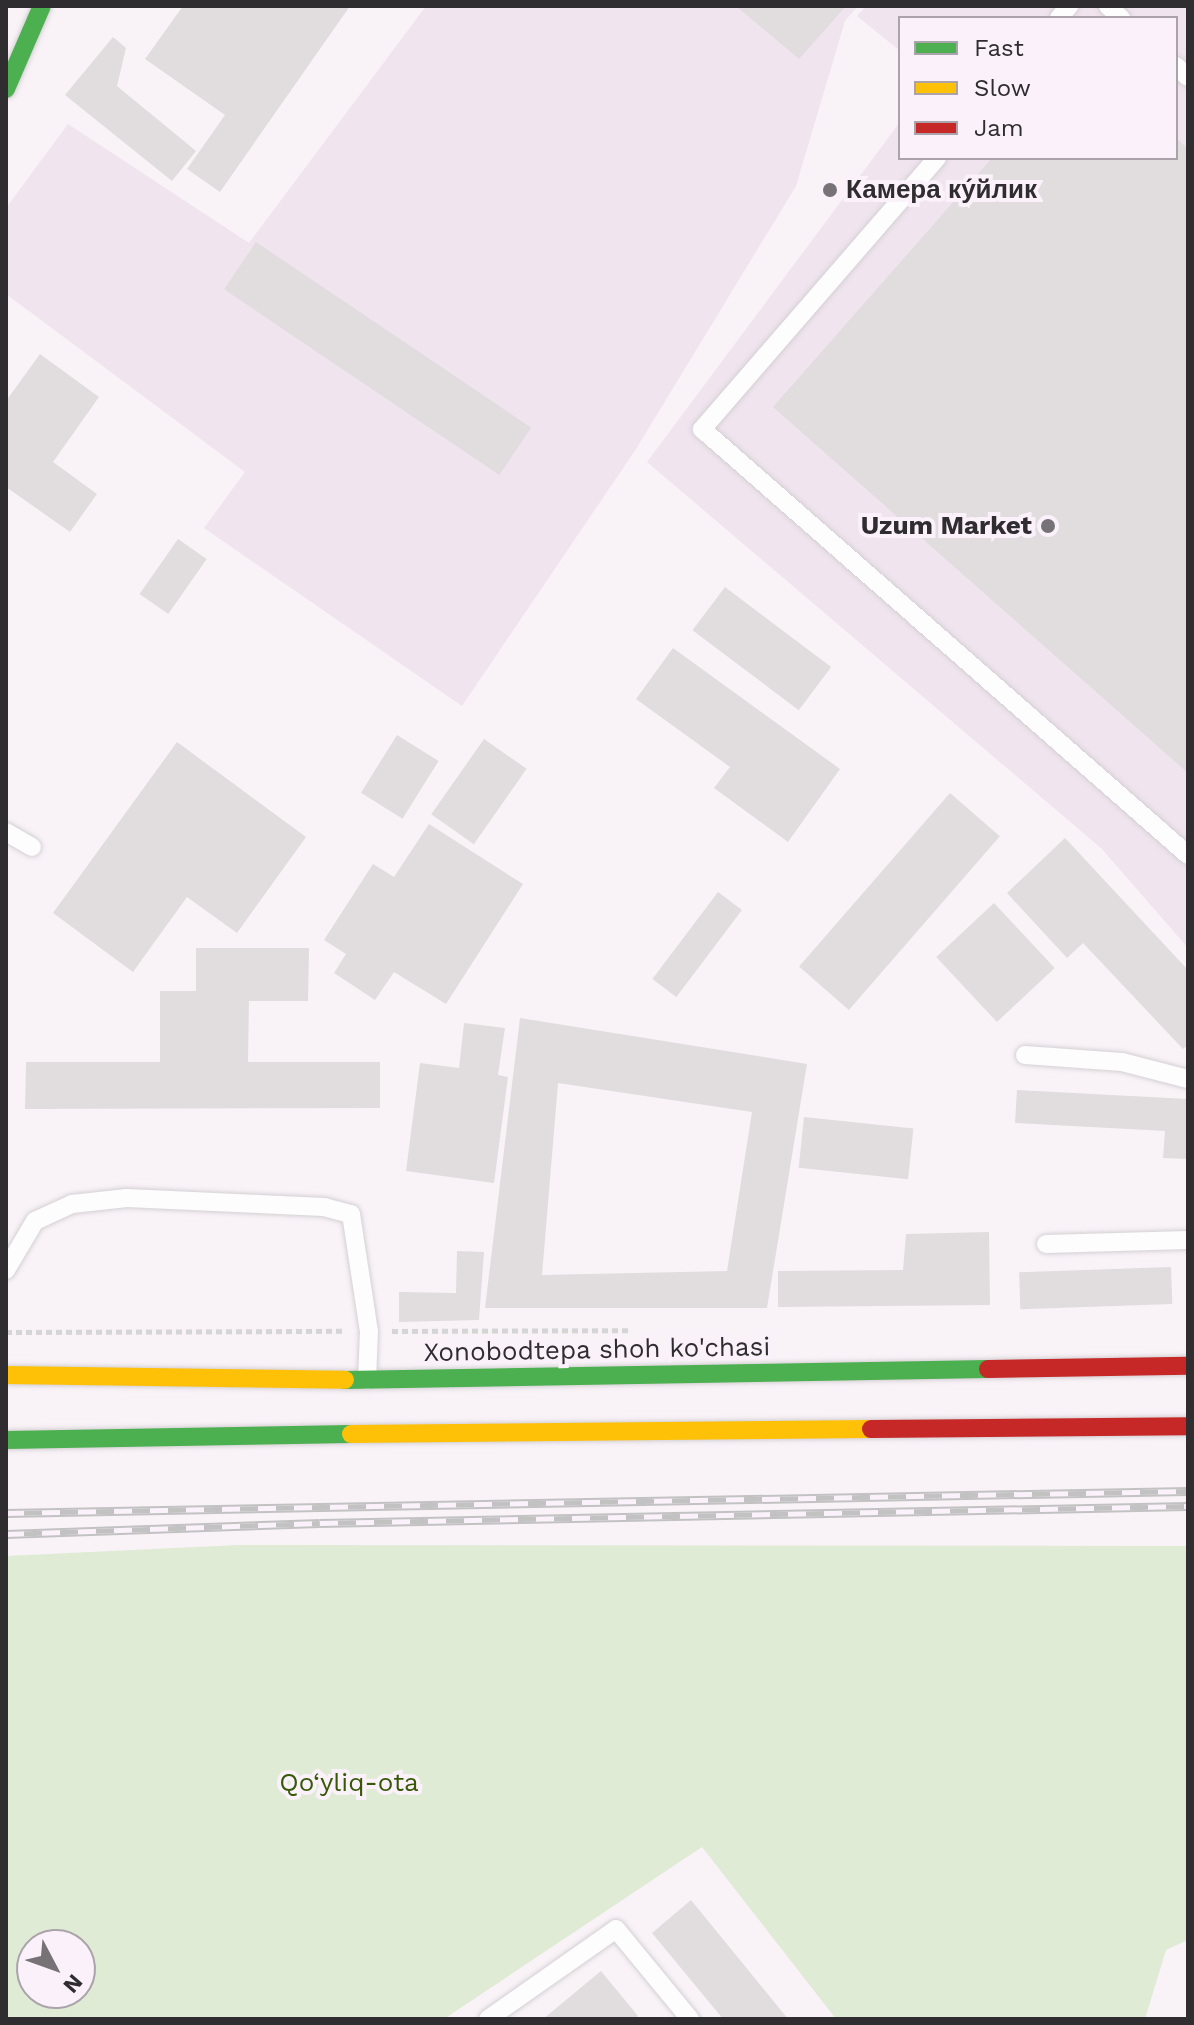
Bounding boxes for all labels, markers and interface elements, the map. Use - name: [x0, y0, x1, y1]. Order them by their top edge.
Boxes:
- legend: [898, 16, 1178, 160]
- text: Fast: [974, 34, 1024, 62]
- text: Slow: [974, 74, 1031, 102]
- text: Jam: [974, 114, 1024, 142]
- place label: Камера ку́йлик: [846, 174, 1037, 206]
- marker: Камера ку́йлик: [821, 181, 839, 199]
- place label: Uzum Market: [861, 510, 1032, 542]
- marker: Uzum Market: [1039, 517, 1057, 535]
- street label: Xonobodtepa shoh ko'chasi: [423, 1331, 771, 1369]
- park label: Qo‘yliq-ota: [279, 1767, 419, 1799]
- north arrow: [16, 1929, 96, 2009]
- text: N: [58, 1969, 88, 1998]

